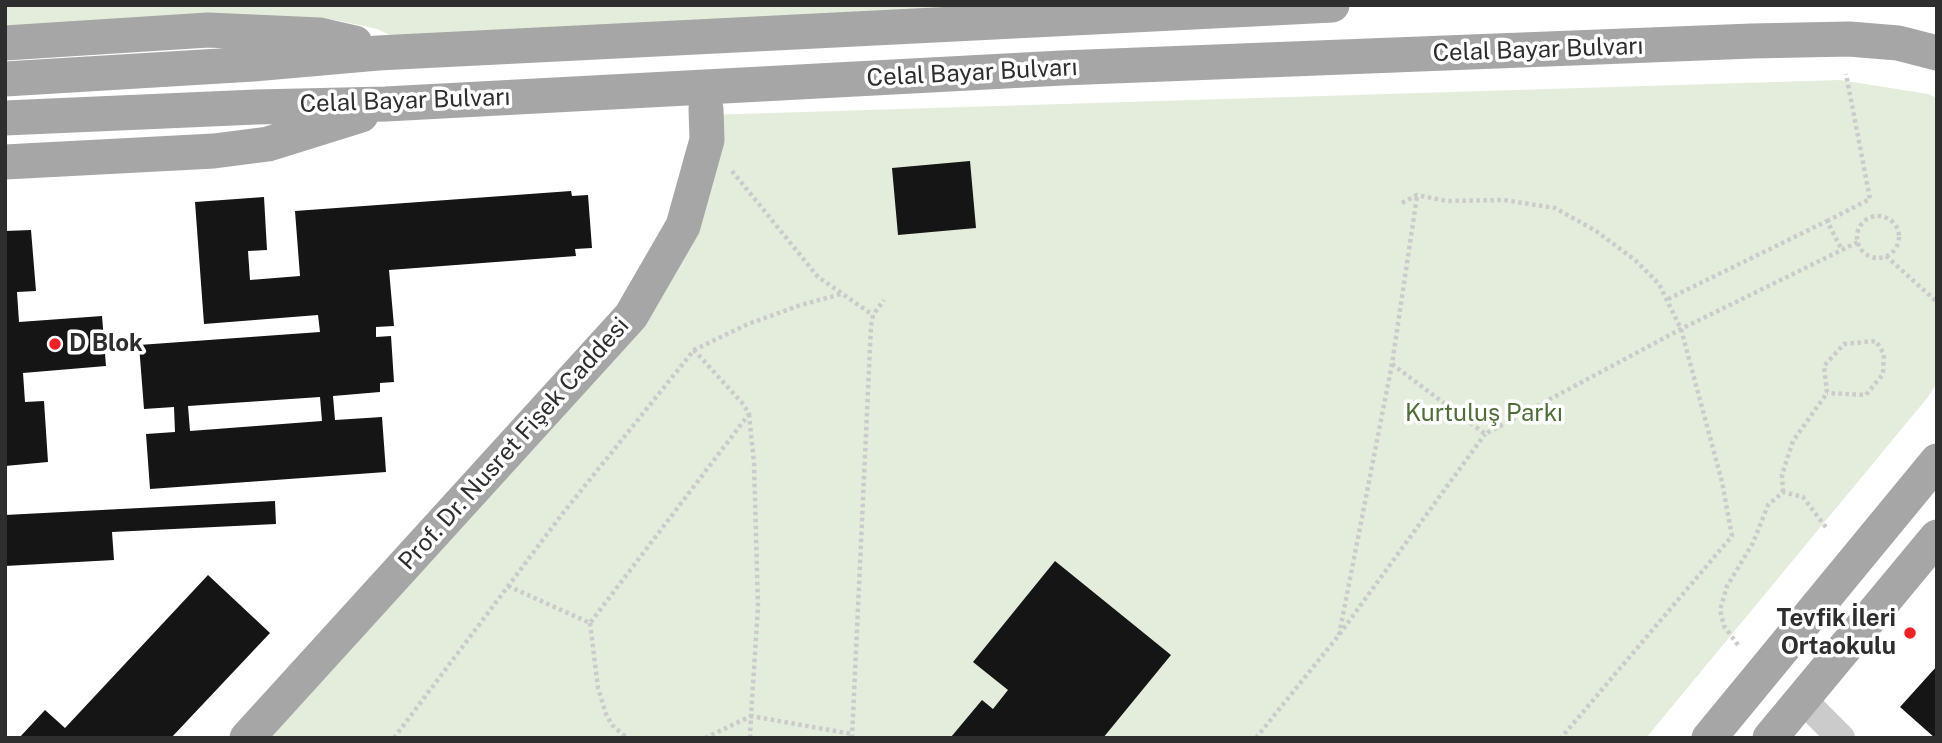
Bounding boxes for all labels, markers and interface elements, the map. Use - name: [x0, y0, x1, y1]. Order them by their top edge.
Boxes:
- street label: Celal Bayar Bulvarı: [1432, 32, 1644, 68]
- street label: Celal Bayar Bulvarı: [866, 53, 1078, 93]
- street label: Celal Bayar Bulvarı: [299, 83, 511, 119]
- street label: Prof. Dr. Nusret Fişek Caddesi: [393, 312, 635, 576]
- place label: D Blok: [69, 330, 143, 358]
- marker: D Blok: [47, 336, 63, 352]
- park label: Kurtuluş Parkı: [1405, 400, 1563, 428]
- place label: Tevfik İleri Ortaokulu: [1777, 605, 1896, 661]
- marker: Tevfik İleri Ortaokulu: [1902, 625, 1918, 641]

